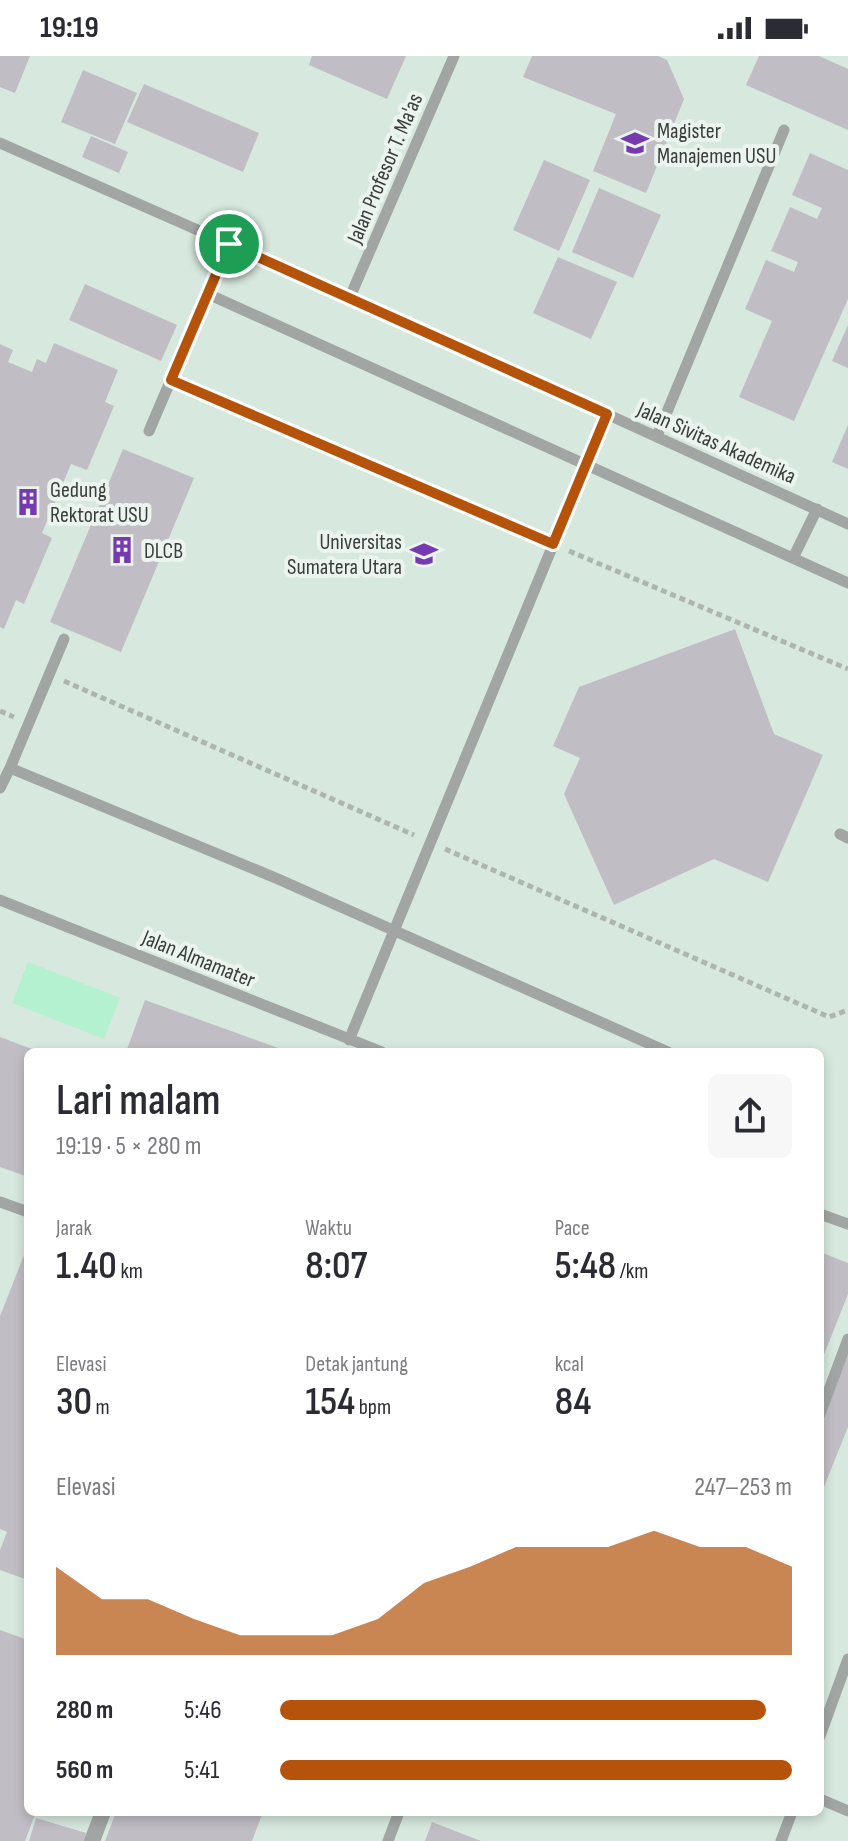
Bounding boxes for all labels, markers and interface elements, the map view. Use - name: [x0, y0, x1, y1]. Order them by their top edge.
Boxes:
- text: 19:19: [40, 10, 99, 46]
- street label: Jalan Profesor T. Ma'as: [341, 89, 429, 249]
- place label: Magister Manajemen USU: [657, 118, 776, 170]
- school or university icon: Magister Manajemen USU: [620, 128, 650, 158]
- pin: [195, 210, 263, 278]
- icon: arrive: [207, 222, 251, 266]
- street label: Jalan Sivitas Akademika: [632, 396, 800, 490]
- place label: Gedung Rektorat USU: [50, 477, 149, 529]
- building icon: Gedung Rektorat USU: [13, 487, 43, 517]
- place label: Universitas Sumatera Utara: [287, 529, 402, 581]
- building icon: DLCB: [107, 535, 137, 565]
- place label: DLCB: [144, 538, 183, 565]
- school or university icon: Universitas Sumatera Utara: [409, 539, 439, 569]
- street label: Jalan Almamater: [137, 924, 259, 994]
- text: Lari malam: [56, 1074, 221, 1127]
- button: share: [708, 1074, 792, 1158]
- text: 19:19 · 5 × 280 m: [56, 1131, 202, 1162]
- text: Jarak: [56, 1215, 92, 1242]
- text: Waktu: [305, 1215, 352, 1242]
- text: Pace: [555, 1215, 590, 1242]
- text: 1.40: [56, 1242, 117, 1290]
- text: 8:07: [305, 1242, 367, 1290]
- text: 5:48: [555, 1242, 616, 1290]
- text: km: [117, 1258, 143, 1285]
- text: /km: [616, 1258, 648, 1285]
- text: Elevasi: [56, 1351, 107, 1378]
- text: Detak jantung: [305, 1351, 408, 1378]
- text: kcal: [555, 1351, 584, 1378]
- text: 30: [56, 1378, 92, 1426]
- text: 154: [305, 1378, 355, 1426]
- text: 84: [555, 1378, 591, 1426]
- text: m: [92, 1394, 110, 1421]
- text: bpm: [355, 1394, 391, 1421]
- text: Elevasi: [56, 1472, 116, 1503]
- text: 247–253 m: [694, 1472, 792, 1503]
- text: 280 m: [56, 1695, 113, 1726]
- text: 5:46: [184, 1695, 222, 1726]
- text: 560 m: [56, 1755, 113, 1786]
- text: 5:41: [184, 1755, 219, 1786]

